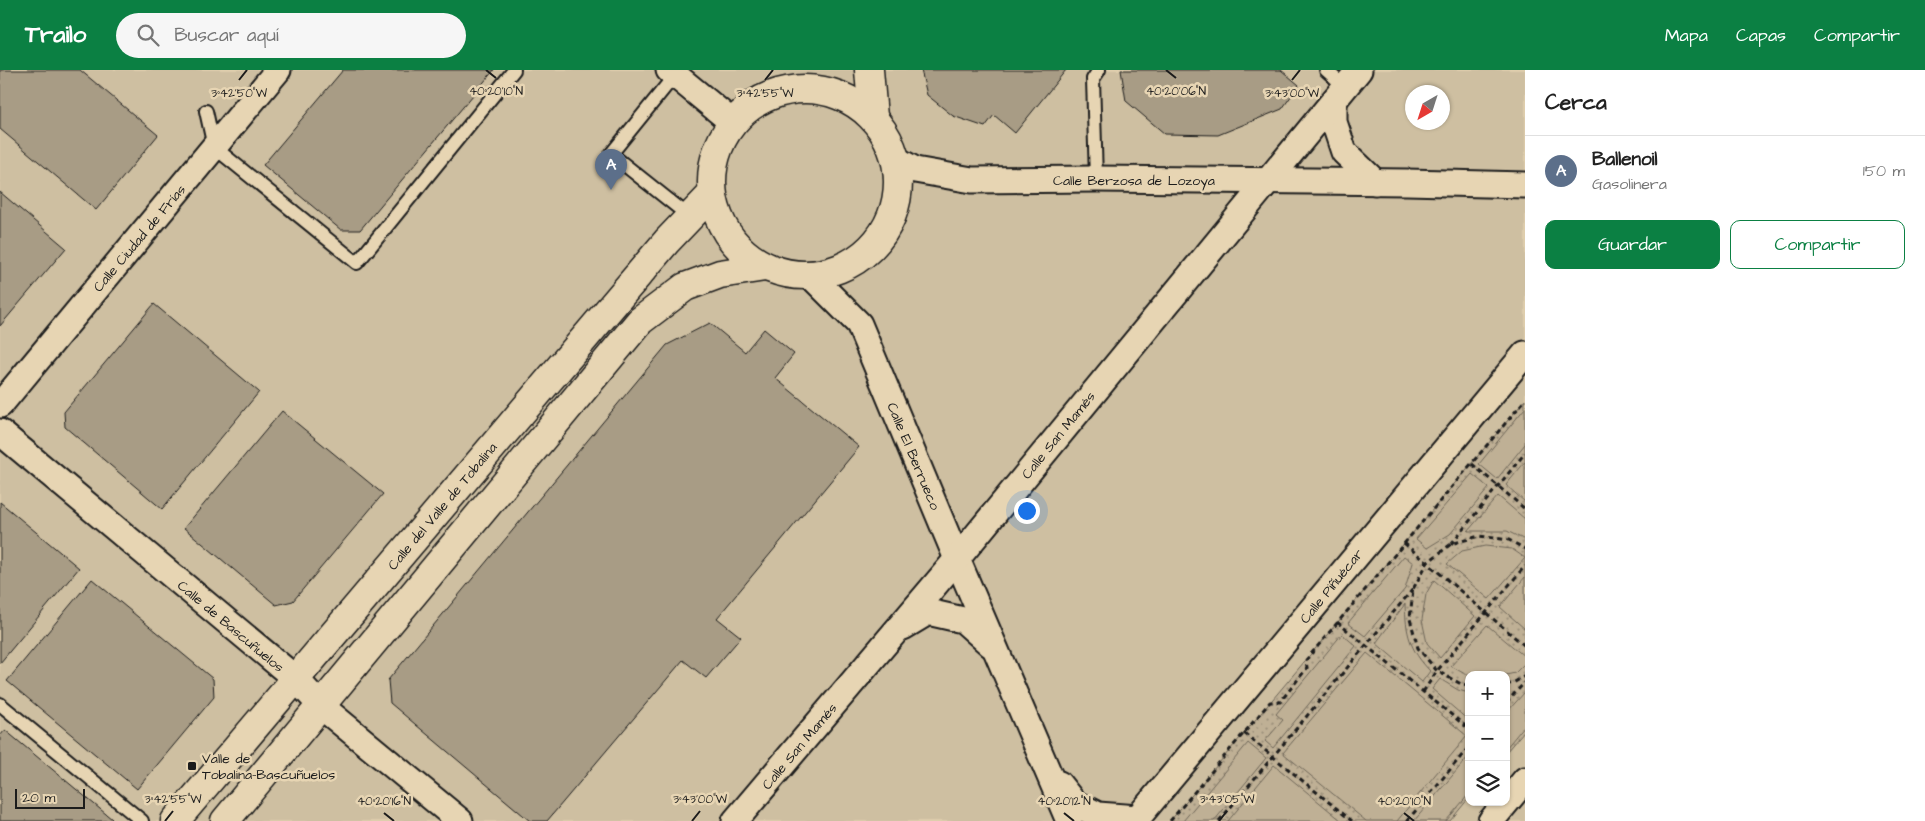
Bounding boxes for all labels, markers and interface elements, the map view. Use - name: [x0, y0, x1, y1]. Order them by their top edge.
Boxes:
- search box: [116, 13, 466, 58]
- text: Trailo: [25, 18, 86, 52]
- icon: search: [134, 21, 162, 49]
- text: Buscar aquí: [174, 22, 279, 49]
- text: Mapa: [1665, 23, 1708, 48]
- text: Capas: [1736, 23, 1786, 48]
- text: Compartir: [1814, 23, 1900, 48]
- text: 40°20'10"N: [469, 83, 524, 100]
- text: 40°20'06"N: [1146, 83, 1207, 100]
- text: 3°42'50"W: [211, 85, 268, 102]
- text: 3°42'55"W: [737, 85, 794, 102]
- text: 3°43'00"W: [1265, 85, 1320, 102]
- north arrow: [1405, 85, 1450, 130]
- text: Cerca: [1545, 88, 1607, 117]
- text: Ballenoil: [1592, 146, 1657, 173]
- pin: A: [595, 149, 627, 190]
- text: A: [1556, 160, 1566, 182]
- text: 150 m: [1863, 160, 1905, 182]
- street label: Calle Berzosa de Lozoya: [1053, 171, 1215, 191]
- text: Gasolinera: [1592, 173, 1667, 195]
- street label: Calle Ciudad de Frías: [89, 181, 191, 297]
- button: Guardar: [1545, 220, 1720, 269]
- button: Compartir: [1730, 220, 1905, 269]
- street label: Calle San Mamés: [1017, 388, 1100, 484]
- street label: Calle El Berrueco: [881, 400, 945, 513]
- street label: Calle del Valle de Tobalina: [383, 439, 502, 575]
- your location: [1014, 498, 1040, 524]
- street label: Calle Piñuécar: [1295, 545, 1368, 628]
- street label: Calle de Bascuñuelos: [173, 576, 288, 677]
- map controls: [1465, 671, 1510, 806]
- button: +: [1465, 671, 1510, 716]
- street label: Calle San Mamés: [758, 699, 842, 794]
- button: −: [1465, 716, 1510, 761]
- place label: Valle de Tobalina-Bascuñuelos: [202, 749, 335, 785]
- marker: Valle de Tobalina-Bascuñuelos: [186, 760, 198, 772]
- button: layers: [1465, 761, 1510, 806]
- scale bar: [15, 786, 85, 809]
- text: 20 m: [22, 788, 55, 808]
- text: 3°42'55"W: [145, 791, 202, 808]
- text: 3°43'00"W: [673, 791, 728, 808]
- text: 3°43'05"W: [1199, 791, 1255, 808]
- text: 40°20'16"N: [357, 793, 412, 810]
- text: 40°20'12"N: [1037, 793, 1091, 810]
- text: 40°20'10"N: [1377, 793, 1432, 810]

